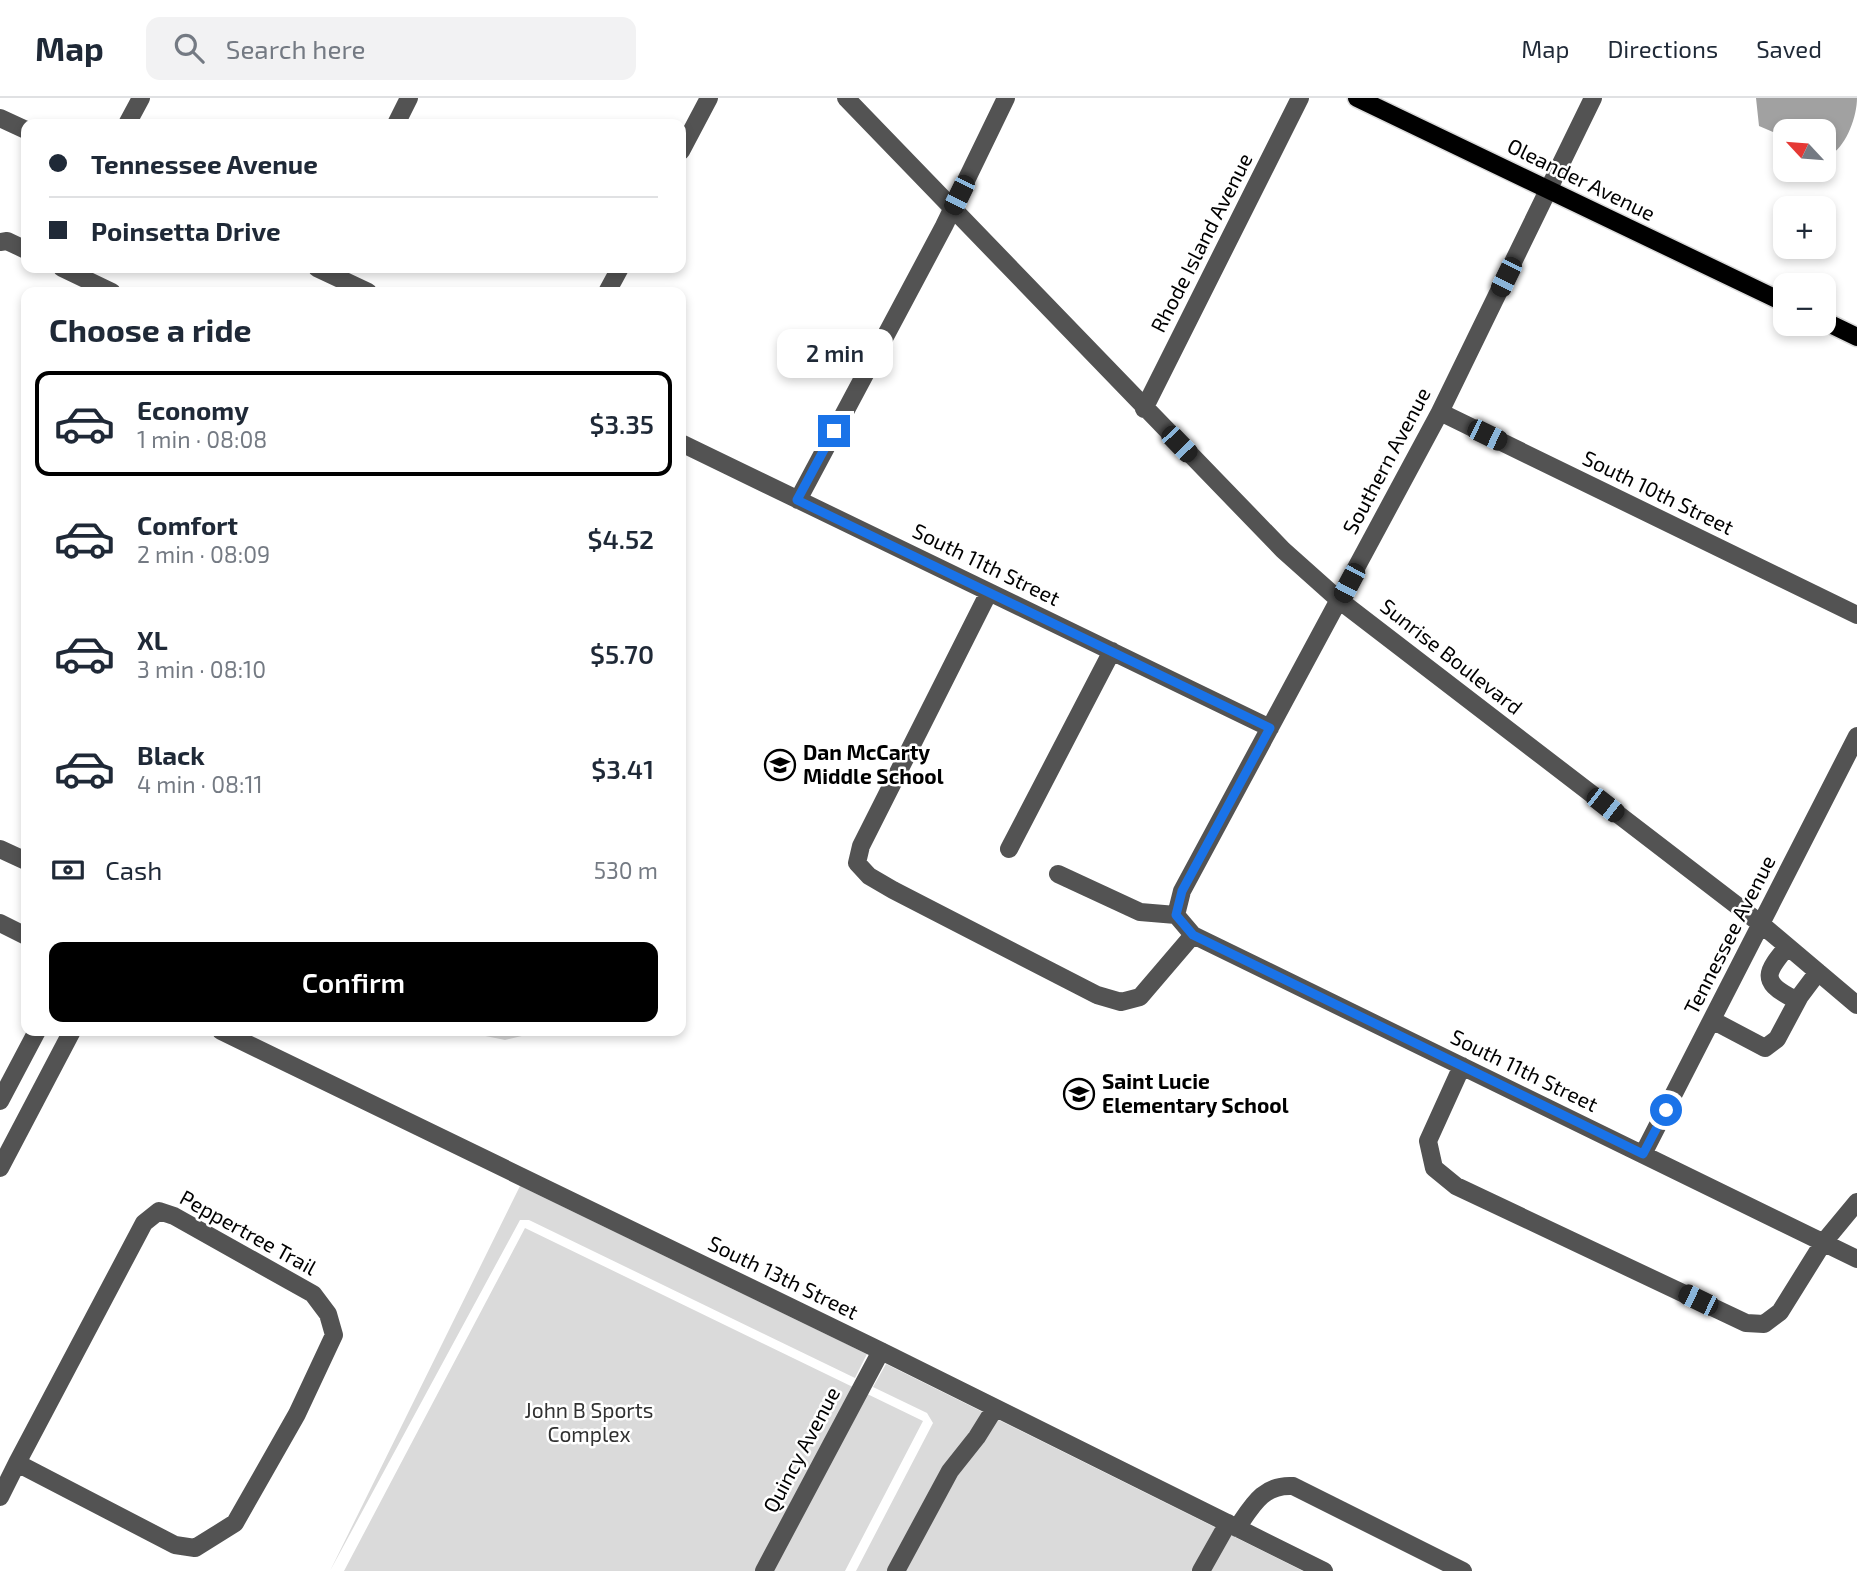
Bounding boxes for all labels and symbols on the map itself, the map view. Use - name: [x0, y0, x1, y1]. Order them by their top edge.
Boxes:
- north arrow: [1773, 119, 1836, 182]
- street label: Oleander Avenue: [1504, 132, 1660, 225]
- street label: Rhode Island Avenue: [1145, 149, 1257, 336]
- car: [941, 172, 978, 218]
- car: [1488, 254, 1525, 300]
- callout: 2 min: [776, 330, 892, 378]
- street label: Southern Avenue: [1337, 383, 1435, 538]
- route end: [818, 415, 850, 447]
- car: [1464, 416, 1511, 454]
- car: [1157, 422, 1202, 466]
- street label: South 10th Street: [1579, 444, 1738, 539]
- street label: South 11th Street: [909, 517, 1064, 610]
- car: [1330, 560, 1369, 606]
- street label: Sunrise Boulevard: [1376, 593, 1528, 719]
- place label: Dan McCarty Middle School: [803, 739, 944, 788]
- school or university icon: Dan McCarty Middle School: [763, 748, 797, 782]
- car: [1582, 784, 1629, 826]
- street label: Tennessee Avenue: [1678, 851, 1780, 1018]
- street label: South 11th Street: [1447, 1023, 1602, 1116]
- place label: Saint Lucie Elementary School: [1102, 1068, 1289, 1118]
- school or university icon: Saint Lucie Elementary School: [1062, 1077, 1096, 1111]
- route start: [1650, 1094, 1682, 1126]
- street label: Peppertree Trail: [176, 1184, 322, 1280]
- street label: South 13th Street: [705, 1230, 863, 1324]
- car: [1675, 1281, 1722, 1319]
- street label: Quincy Avenue: [757, 1382, 845, 1517]
- park label: John B Sports Complex: [525, 1397, 653, 1446]

